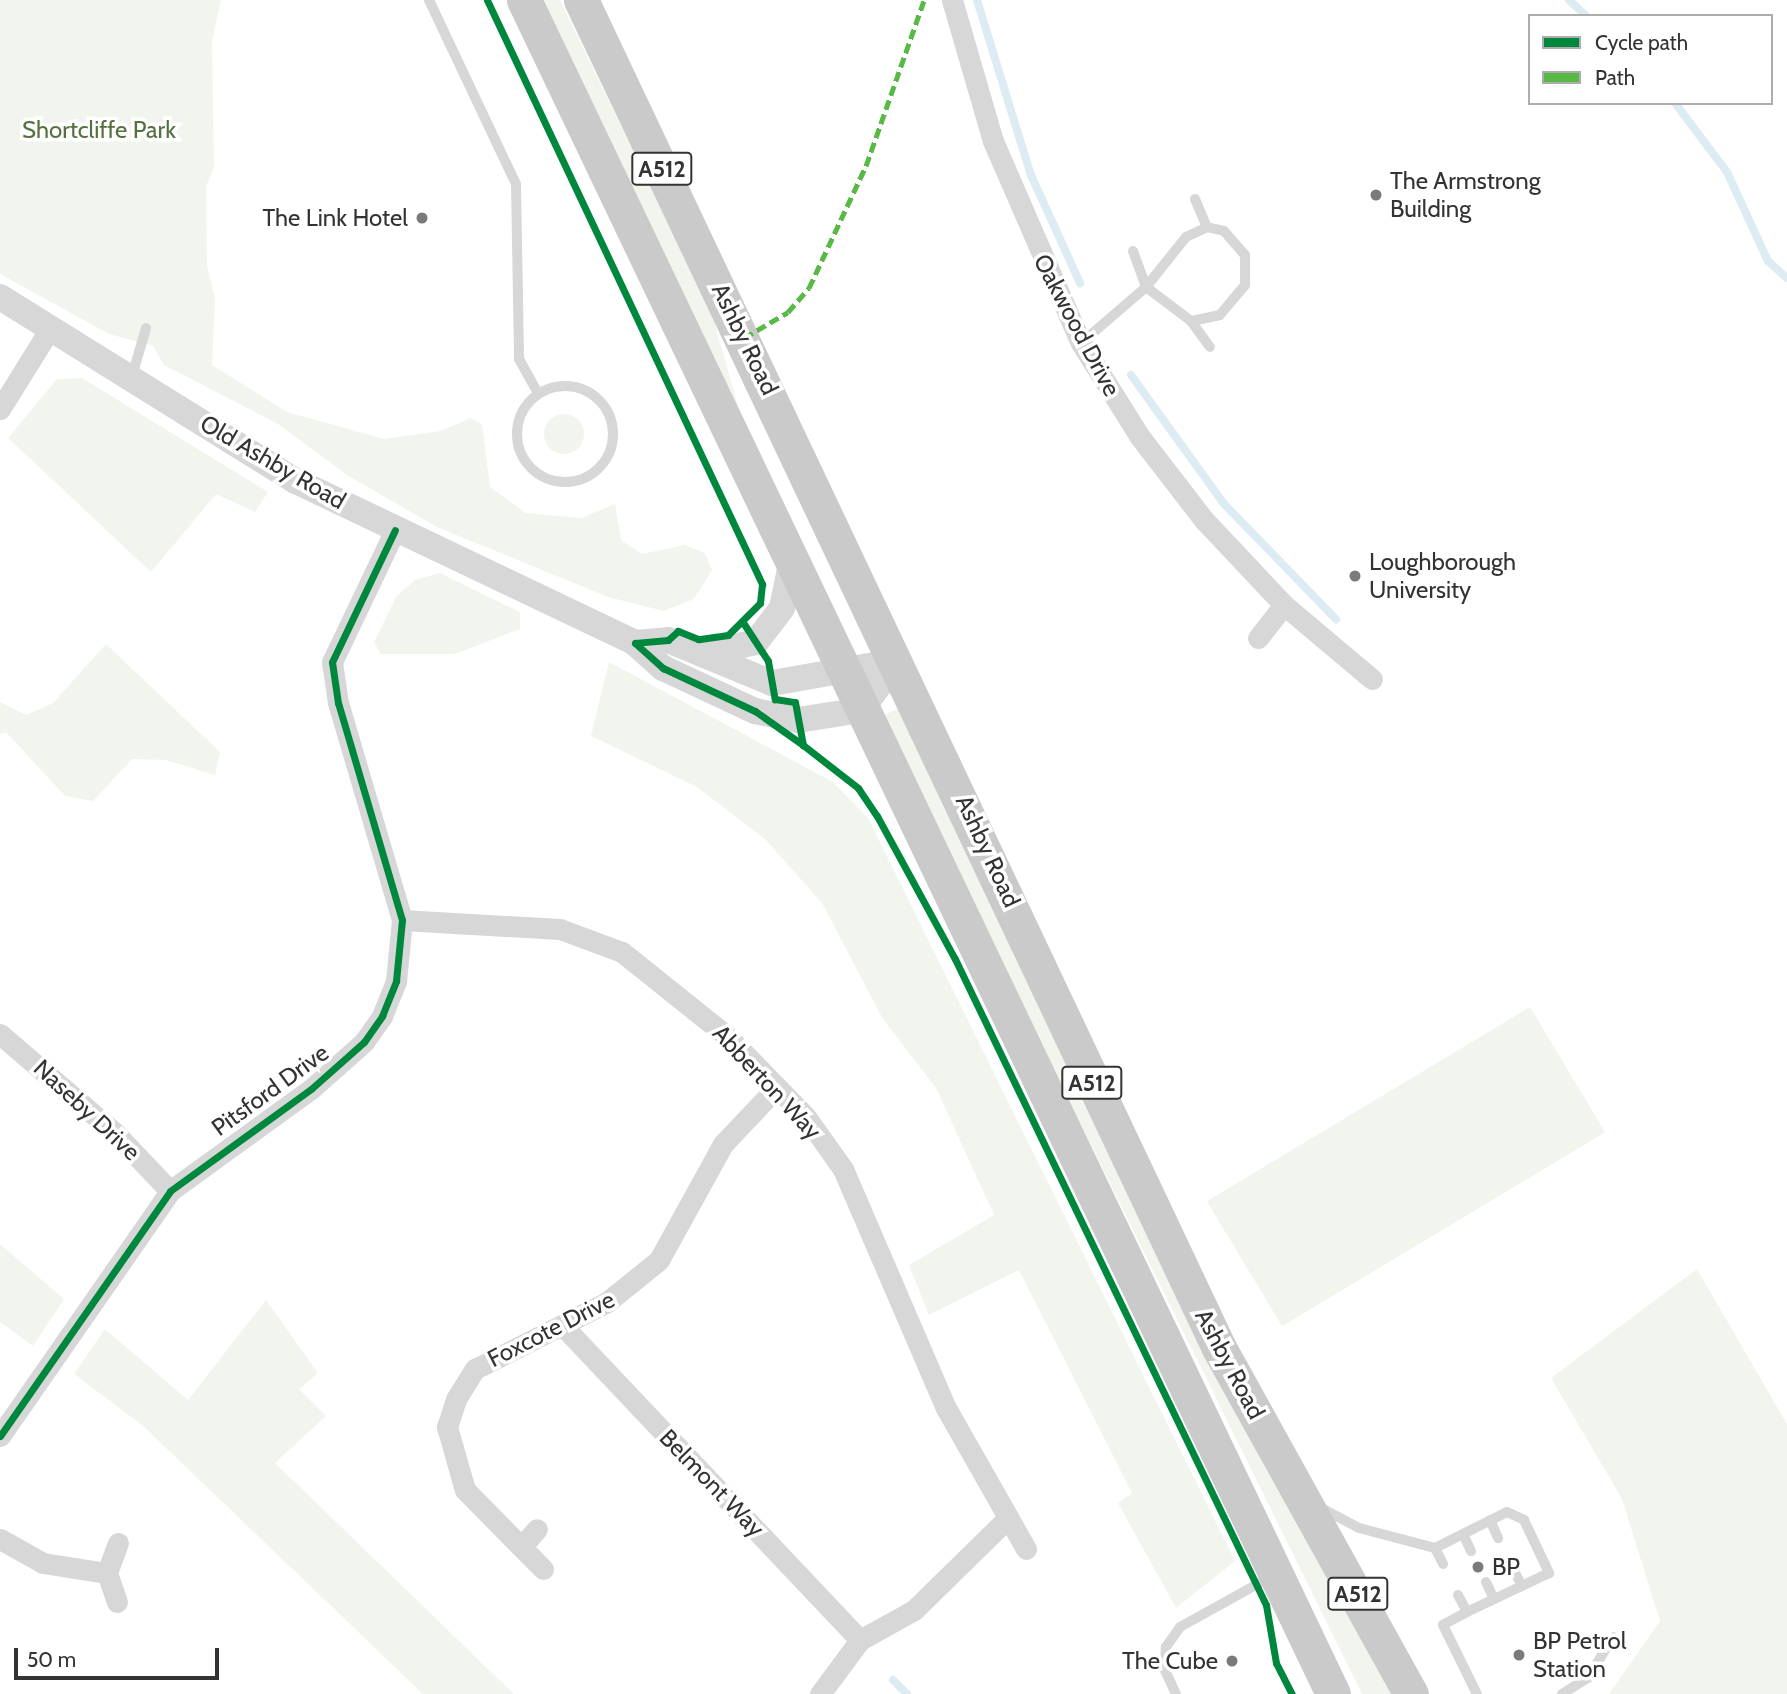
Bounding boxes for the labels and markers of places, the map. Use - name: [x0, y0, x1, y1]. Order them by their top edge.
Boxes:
- place label: The Armstrong Building: [1390, 167, 1541, 223]
- marker: The Armstrong Building: [1368, 187, 1384, 203]
- place label: The Link Hotel: [262, 204, 408, 232]
- marker: The Link Hotel: [414, 210, 430, 226]
- place label: Loughborough University: [1369, 548, 1516, 604]
- marker: Loughborough University: [1347, 568, 1363, 584]
- place label: BP: [1492, 1553, 1520, 1581]
- marker: BP: [1470, 1559, 1486, 1575]
- place label: BP Petrol Station: [1533, 1627, 1626, 1683]
- place label: The Cube: [1122, 1647, 1218, 1675]
- marker: BP Petrol Station: [1511, 1647, 1527, 1663]
- marker: The Cube: [1224, 1653, 1240, 1669]

